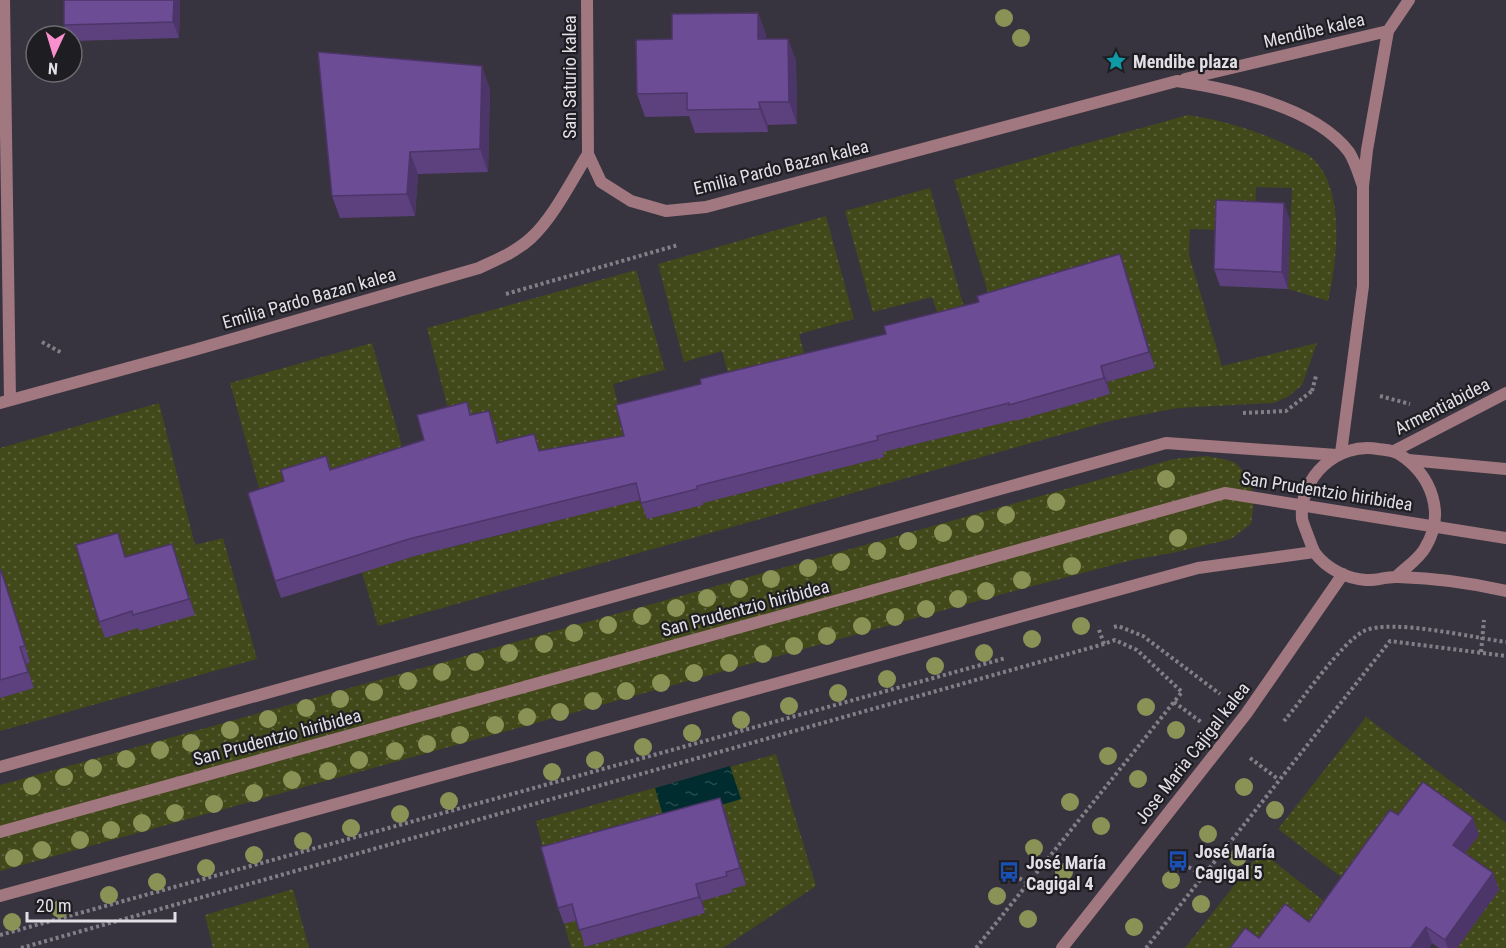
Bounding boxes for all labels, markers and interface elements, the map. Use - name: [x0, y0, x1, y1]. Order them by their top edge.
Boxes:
- street label: Mendibe kalea: [1261, 8, 1367, 52]
- street label: San Saturio kalea: [559, 15, 580, 139]
- north arrow: [24, 24, 84, 84]
- place icon: Mendibe plaza: [1104, 49, 1128, 73]
- place label: Mendibe plaza: [1133, 51, 1238, 72]
- text: N: [47, 59, 59, 78]
- street label: Emilia Pardo Bazan kalea: [691, 135, 871, 199]
- street label: Emilia Pardo Bazan kalea: [220, 263, 398, 333]
- street label: Armentiabidea: [1391, 373, 1493, 439]
- street label: San Prudentzio hiribidea: [1240, 467, 1414, 515]
- street label: San Prudentzio hiribidea: [659, 575, 831, 641]
- street label: Jose Maria Cajigal kalea: [1130, 678, 1254, 828]
- street label: San Prudentzio hiribidea: [191, 704, 363, 770]
- place label: José María Cagigal 5: [1195, 841, 1275, 883]
- bus stop icon: José María Cagigal 5: [1166, 849, 1190, 873]
- place label: José María Cagigal 4: [1026, 852, 1106, 894]
- bus stop icon: José María Cagigal 4: [997, 860, 1021, 884]
- scale bar: [27, 885, 176, 923]
- text: 20 m: [36, 895, 71, 916]

